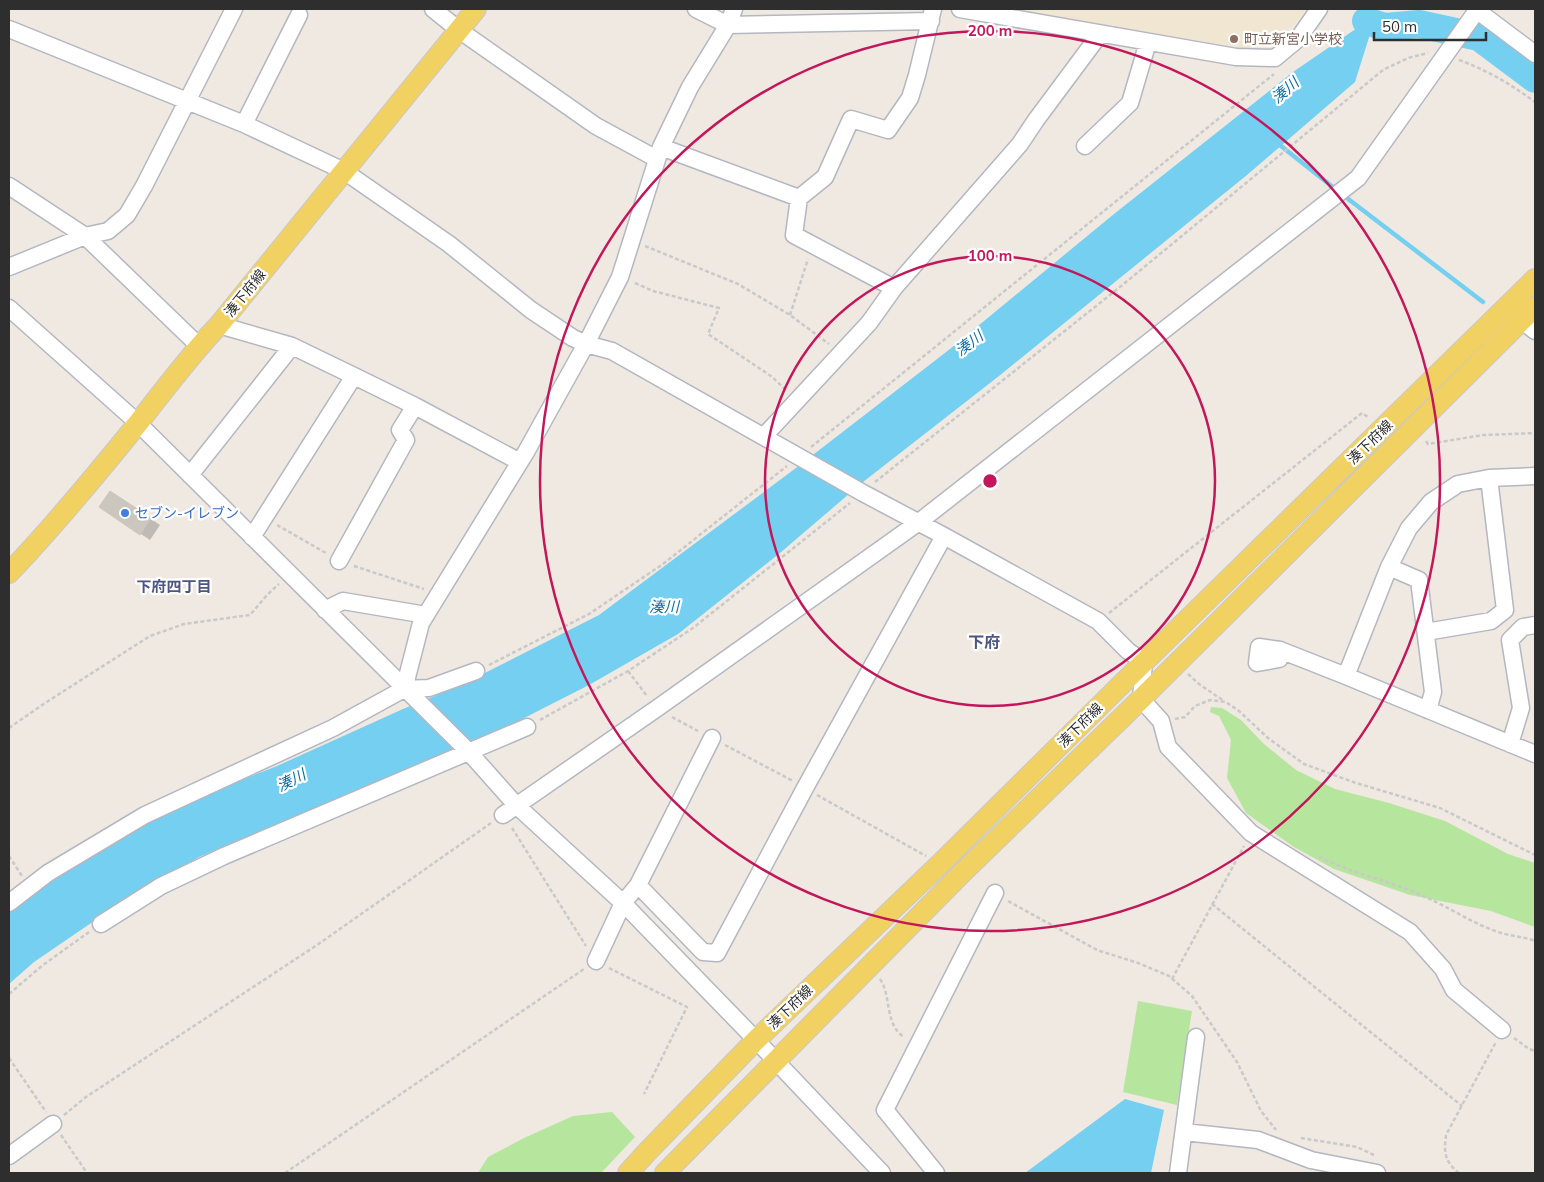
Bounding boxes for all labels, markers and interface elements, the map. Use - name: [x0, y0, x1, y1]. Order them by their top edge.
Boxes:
- scale bar: [1374, 10, 1486, 42]
- text: 50 m: [1382, 17, 1417, 36]
- text: 200 m: [968, 21, 1012, 40]
- place label: 町立新宮小学校: [1244, 30, 1342, 48]
- marker: 町立新宮小学校: [1228, 33, 1240, 45]
- water label: 湊川: [1267, 72, 1304, 107]
- text: 100 m: [968, 246, 1012, 265]
- street label: 湊下府線: [220, 266, 270, 320]
- water label: 湊川: [951, 325, 988, 360]
- street label: 湊下府線: [1344, 416, 1396, 468]
- centre of rings: [981, 472, 999, 490]
- place label: セブン-イレブン: [135, 504, 239, 522]
- marker: セブン-イレブン: [119, 507, 131, 519]
- district label: 下府四丁目: [136, 577, 212, 596]
- water label: 湊川: [649, 597, 681, 616]
- district label: 下府: [968, 632, 1000, 652]
- street label: 湊下府線: [1054, 699, 1106, 751]
- water label: 湊川: [273, 764, 310, 795]
- street label: 湊下府線: [764, 981, 816, 1033]

